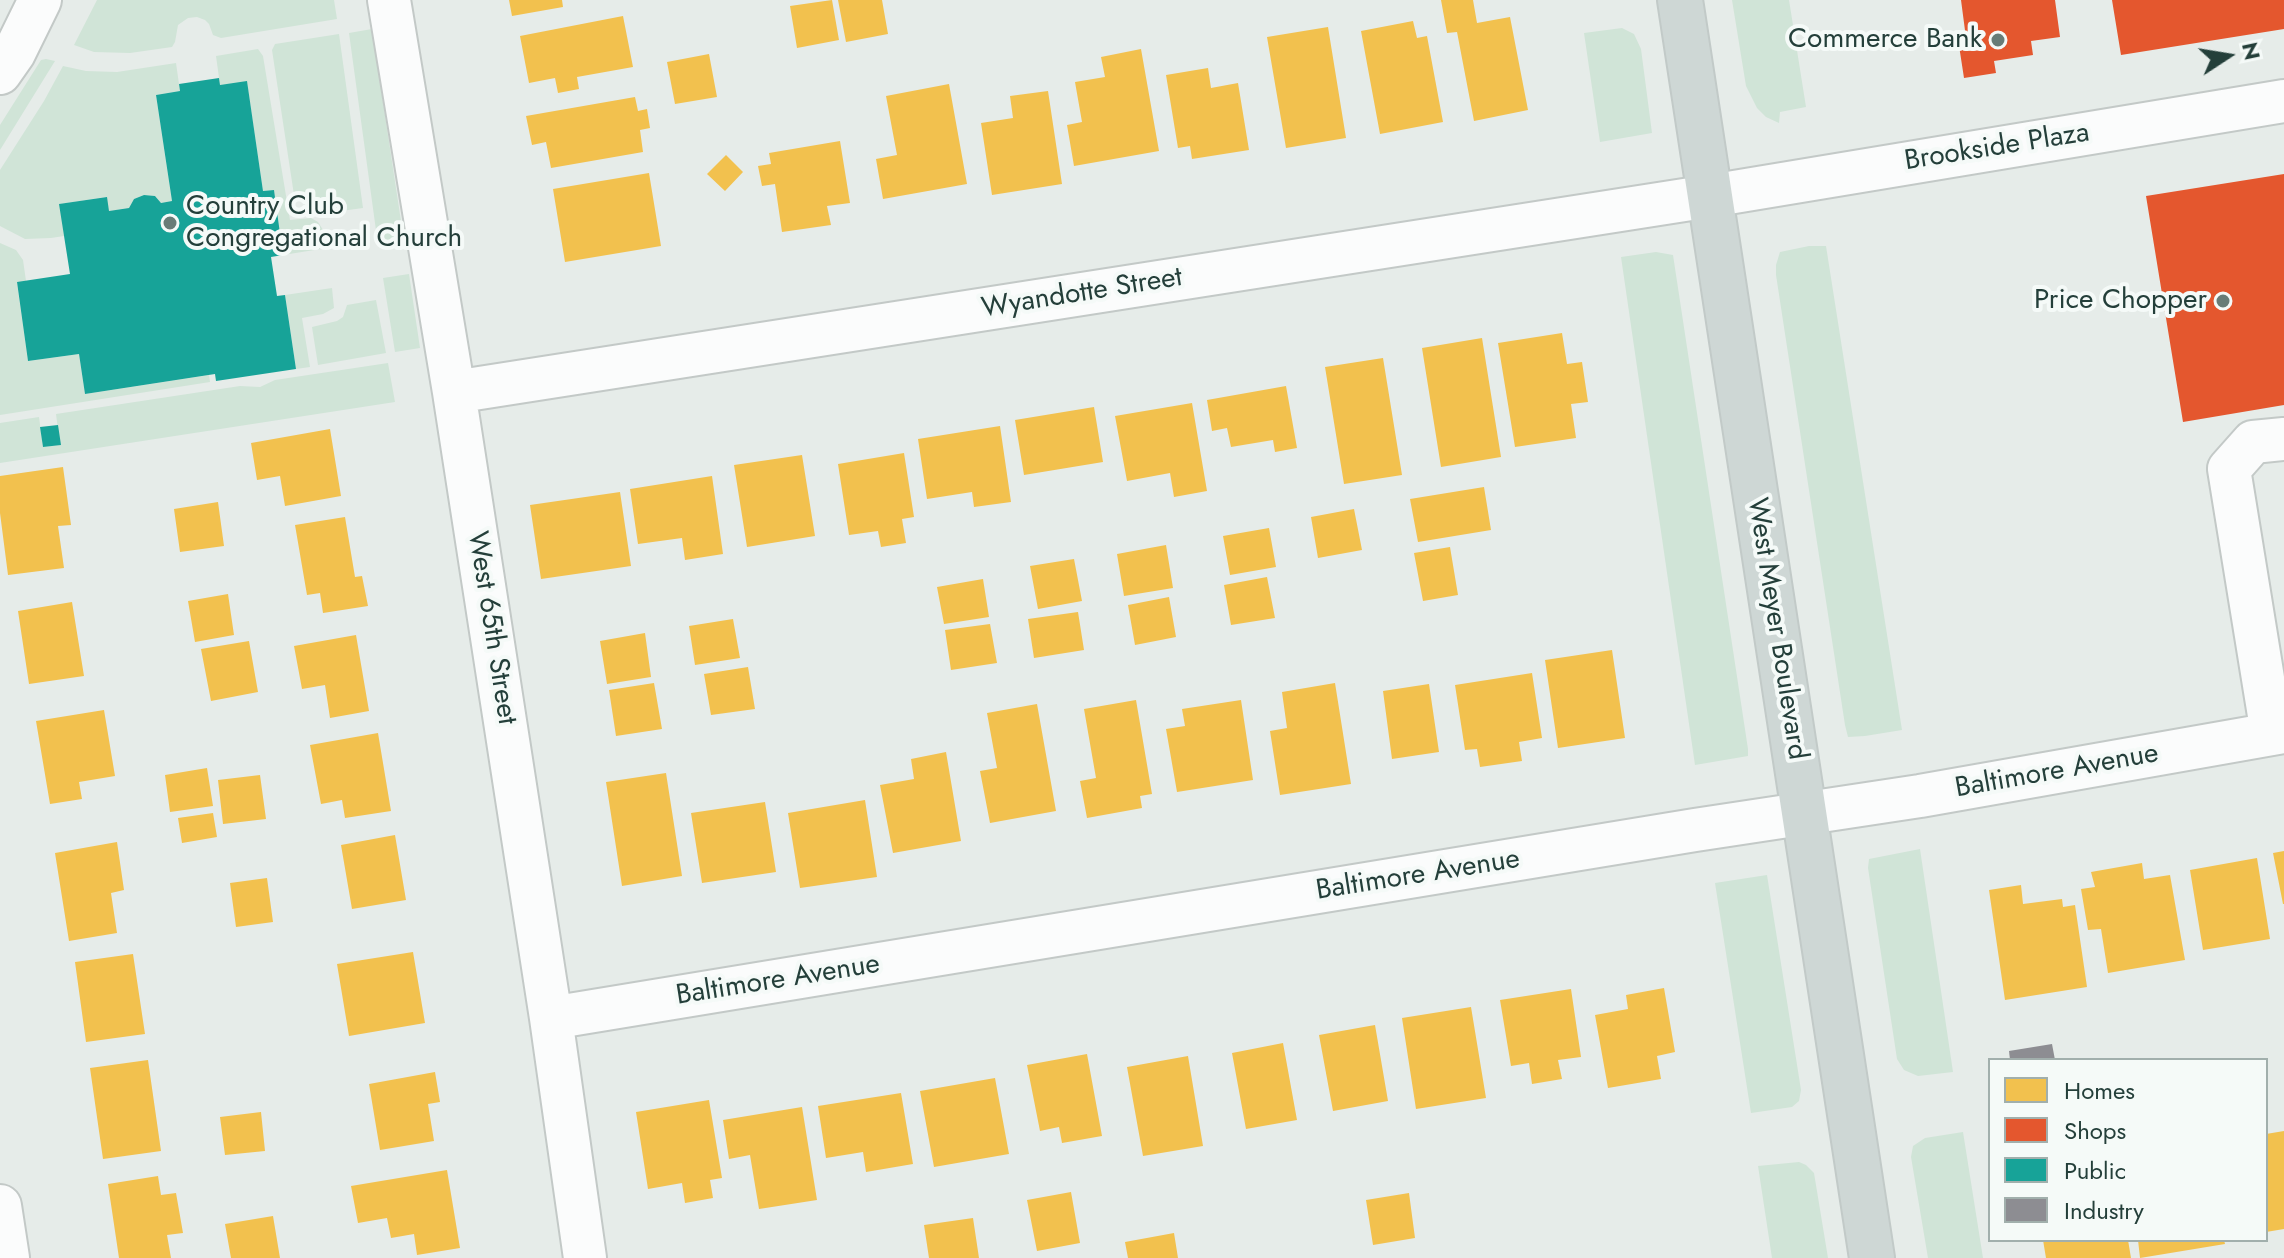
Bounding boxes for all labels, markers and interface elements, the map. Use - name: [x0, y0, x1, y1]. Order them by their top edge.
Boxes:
- north arrow: [2188, 16, 2268, 96]
- place label: Commerce Bank: [1788, 23, 1982, 57]
- marker: Commerce Bank: [1989, 31, 2007, 49]
- text: N: [2234, 39, 2269, 63]
- street label: Brookside Plaza: [1902, 117, 2092, 179]
- place label: Country Club Congregational Church: [186, 190, 462, 256]
- marker: Country Club Congregational Church: [161, 214, 179, 232]
- street label: Wyandotte Street: [979, 262, 1185, 326]
- place label: Price Chopper: [2034, 284, 2207, 318]
- marker: Price Chopper: [2214, 292, 2232, 310]
- street label: West Meyer Boulevard: [1739, 496, 1813, 762]
- street label: West 65th Street: [459, 529, 523, 727]
- street label: Baltimore Avenue: [1953, 738, 2161, 806]
- street label: Baltimore Avenue: [1314, 843, 1522, 909]
- street label: Baltimore Avenue: [674, 948, 882, 1014]
- legend: [1988, 1058, 2268, 1242]
- text: Homes: [2064, 1073, 2135, 1108]
- text: Shops: [2064, 1113, 2126, 1148]
- text: Public: [2064, 1153, 2126, 1188]
- text: Industry: [2064, 1193, 2144, 1228]

